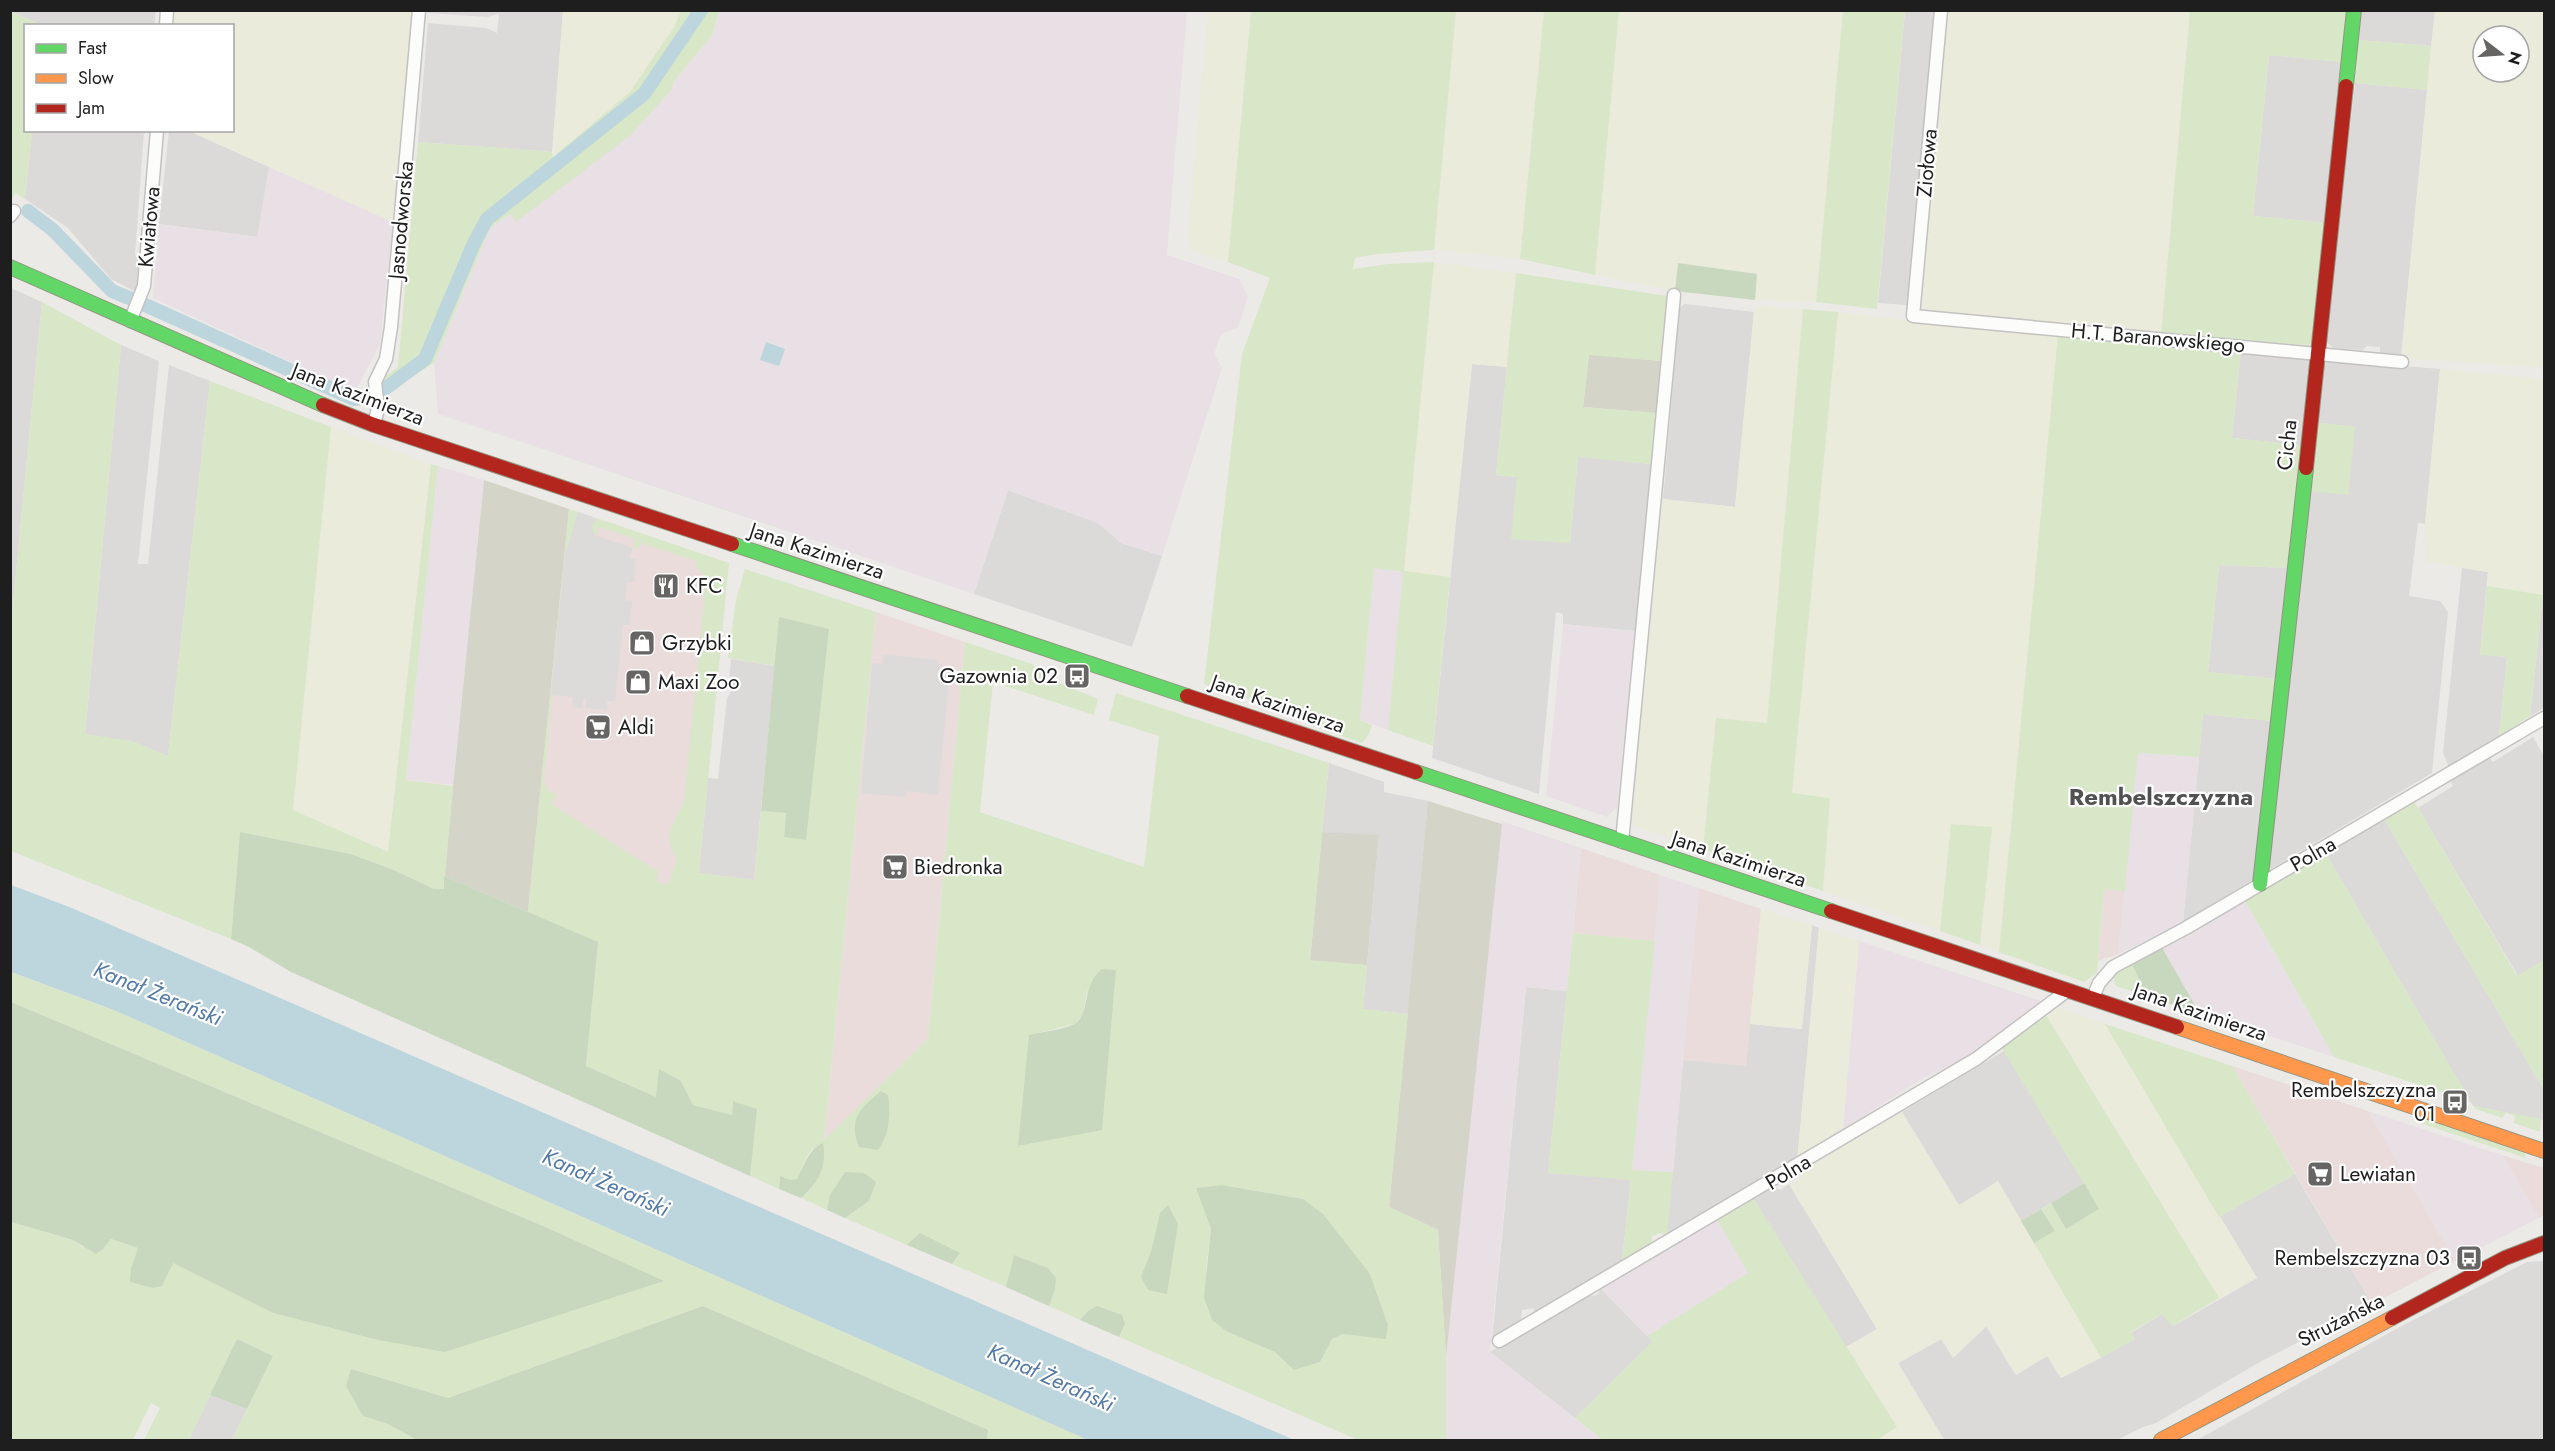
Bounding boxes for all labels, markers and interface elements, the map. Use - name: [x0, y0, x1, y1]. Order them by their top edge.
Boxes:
- legend: [24, 24, 234, 132]
- north arrow: [2471, 24, 2531, 84]
- text: Fast: [78, 35, 107, 61]
- text: N: [2502, 49, 2528, 68]
- text: Slow: [78, 65, 115, 91]
- text: Jam: [76, 95, 105, 121]
- street label: Ziołowa: [1909, 127, 1945, 199]
- street label: Jasnodworska: [381, 160, 421, 283]
- street label: Kwiatowa: [131, 185, 167, 269]
- street label: H.T. Baranowskiego: [2070, 315, 2246, 361]
- street label: Jana Kazimierza: [285, 354, 429, 433]
- street label: Cicha: [2269, 418, 2305, 472]
- street label: Jana Kazimierza: [743, 514, 888, 587]
- restaurant icon: KFC: [651, 571, 681, 601]
- place label: KFC: [686, 571, 723, 601]
- shop icon: Grzybki: [627, 628, 657, 658]
- place label: Grzybki: [662, 628, 732, 658]
- place label: Gazownia 02: [939, 661, 1058, 691]
- bus stop icon: Gazownia 02: [1062, 661, 1092, 691]
- street label: Jana Kazimierza: [1204, 666, 1349, 741]
- shop icon: Maxi Zoo: [623, 667, 653, 697]
- place label: Maxi Zoo: [658, 667, 739, 697]
- supermarket icon: Aldi: [583, 712, 613, 742]
- place label: Aldi: [618, 712, 654, 742]
- district label: Rembelszczyzna: [2069, 779, 2253, 814]
- street label: Jana Kazimierza: [1665, 822, 1810, 895]
- street label: Polna: [2285, 829, 2341, 879]
- supermarket icon: Biedronka: [880, 852, 910, 882]
- place label: Biedronka: [914, 852, 1003, 882]
- water label: Kanał Żerański: [89, 953, 227, 1033]
- street label: Jana Kazimierza: [2126, 974, 2271, 1049]
- place label: Rembelszczyzna 01: [2291, 1075, 2436, 1129]
- bus stop icon: Rembelszczyzna 01: [2440, 1087, 2470, 1117]
- water label: Kanał Żerański: [537, 1140, 675, 1224]
- street label: Polna: [1760, 1147, 1816, 1197]
- supermarket icon: Lewiatan: [2305, 1159, 2335, 1189]
- place label: Lewiatan: [2340, 1159, 2416, 1189]
- place label: Rembelszczyzna 03: [2275, 1243, 2450, 1273]
- bus stop icon: Rembelszczyzna 03: [2454, 1243, 2484, 1273]
- street label: Strużańska: [2293, 1285, 2389, 1355]
- water label: Kanał Żerański: [982, 1335, 1120, 1419]

